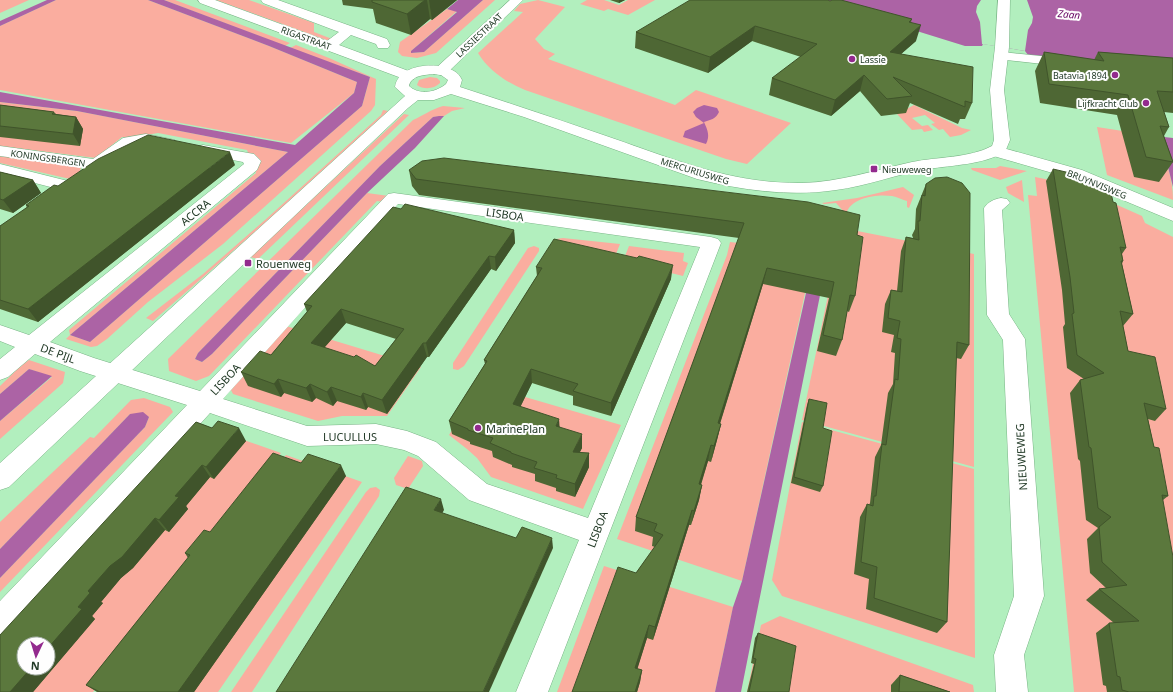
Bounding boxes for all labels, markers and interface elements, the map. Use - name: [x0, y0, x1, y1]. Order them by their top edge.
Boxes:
- water label: Zaan: [1056, 6, 1081, 22]
- street label: LASSIESTRAAT: [453, 10, 505, 60]
- street label: RIGASTRAAT: [279, 23, 333, 53]
- place label: Lassie: [860, 53, 886, 66]
- marker: Lassie: [847, 54, 857, 64]
- place label: Batavia 1894: [1053, 69, 1107, 82]
- marker: Batavia 1894: [1110, 70, 1120, 80]
- place label: Lijfkracht Club: [1078, 97, 1138, 110]
- marker: Lijfkracht Club: [1141, 98, 1151, 108]
- street label: KONINGSBERGEN: [10, 146, 86, 170]
- street label: MERCURIUSWEG: [659, 154, 731, 188]
- place label: Nieuweweg: [882, 163, 931, 176]
- marker: Nieuweweg: [869, 164, 879, 174]
- street label: BRUYNVISWEG: [1065, 166, 1129, 202]
- street label: ACCRA: [177, 195, 214, 229]
- street label: LISBOA: [485, 204, 526, 224]
- place label: Rouenweg: [256, 256, 311, 271]
- marker: Rouenweg: [243, 258, 253, 268]
- street label: DE PIJL: [38, 340, 78, 366]
- street label: LISBOA: [207, 359, 244, 398]
- place label: MarinePlan: [486, 421, 545, 436]
- marker: MarinePlan: [473, 423, 483, 433]
- street label: NIEUWEWEG: [1012, 423, 1030, 491]
- street label: LUCULLUS: [323, 429, 377, 444]
- street label: LISBOA: [583, 508, 611, 549]
- north arrow: [16, 636, 56, 676]
- text: N: [30, 659, 40, 674]

